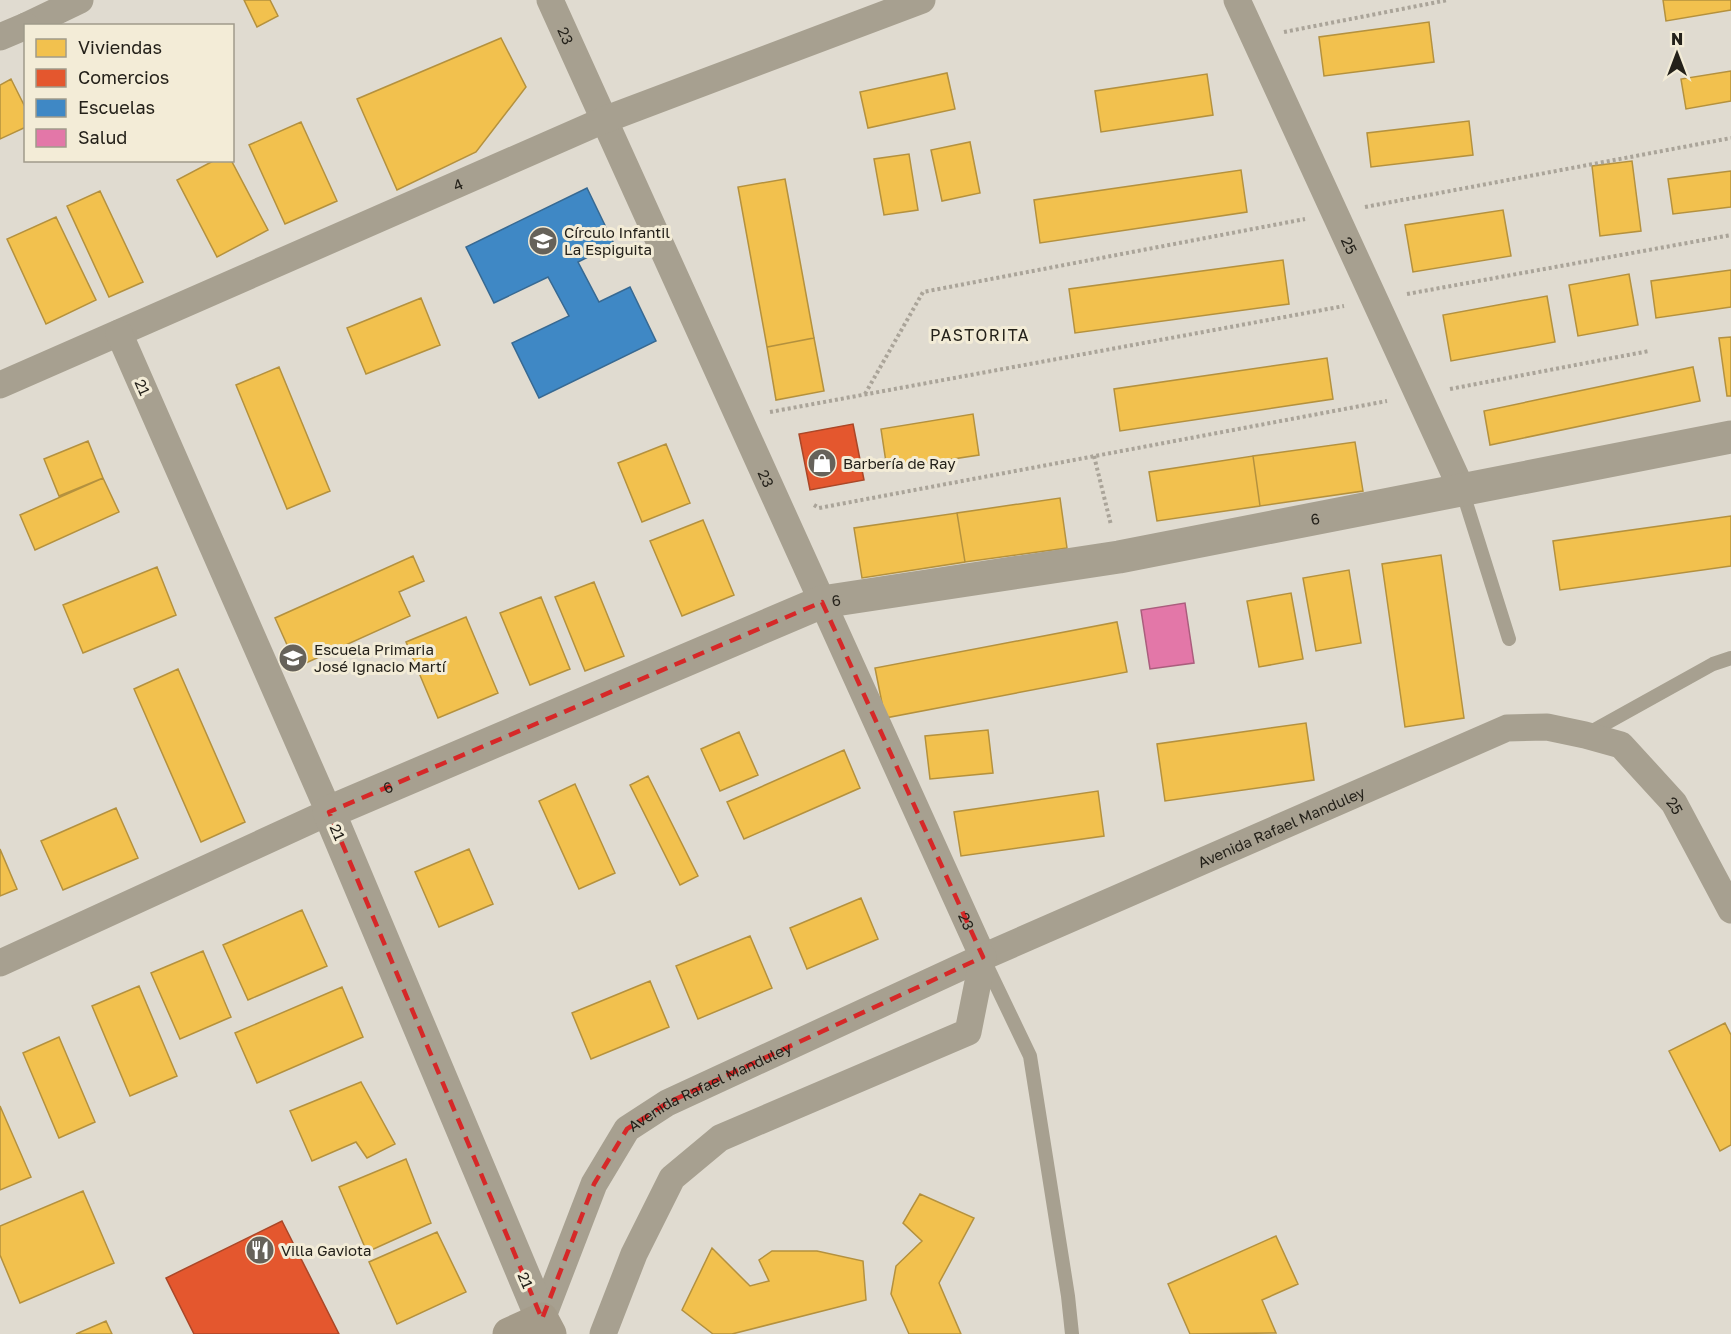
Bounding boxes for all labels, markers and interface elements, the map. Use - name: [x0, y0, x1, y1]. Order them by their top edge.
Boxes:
- legend: [24, 24, 234, 162]
- street label: 23: [554, 24, 578, 47]
- north arrow: [1647, 24, 1707, 84]
- text: N: [1671, 29, 1683, 49]
- text: Viviendas: [78, 36, 162, 58]
- text: Comercios: [78, 66, 169, 88]
- text: Escuelas: [78, 96, 155, 118]
- text: Salud: [78, 126, 127, 148]
- street label: 4: [450, 174, 466, 194]
- place label: Círculo Infantil La Espiguita: [564, 223, 670, 258]
- school or university icon: Círculo Infantil La Espiguita: [527, 225, 559, 257]
- street label: 25: [1338, 234, 1361, 257]
- district label: PASTORITA: [930, 325, 1030, 345]
- street label: 21: [132, 376, 154, 398]
- shop icon: Barbería de Ray: [806, 447, 838, 479]
- place label: Barbería de Ray: [843, 454, 956, 472]
- street label: 23: [755, 467, 778, 490]
- street label: 6: [1309, 509, 1321, 528]
- street label: 6: [830, 590, 842, 609]
- place label: Escuela Primaria José Ignacio Martí: [314, 640, 447, 675]
- school or university icon: Escuela Primaria José Ignacio Martí: [277, 642, 309, 674]
- street label: 6: [380, 777, 396, 797]
- street label: Avenida Rafael Manduley: [1195, 782, 1368, 871]
- street label: 25: [1663, 793, 1687, 817]
- street label: 21: [327, 821, 349, 843]
- street label: 23: [955, 909, 979, 933]
- street label: Avenida Rafael Manduley: [625, 1038, 795, 1135]
- restaurant icon: Villa Gaviota: [244, 1234, 276, 1266]
- place label: Villa Gaviota: [281, 1241, 372, 1259]
- street label: 21: [515, 1269, 537, 1291]

